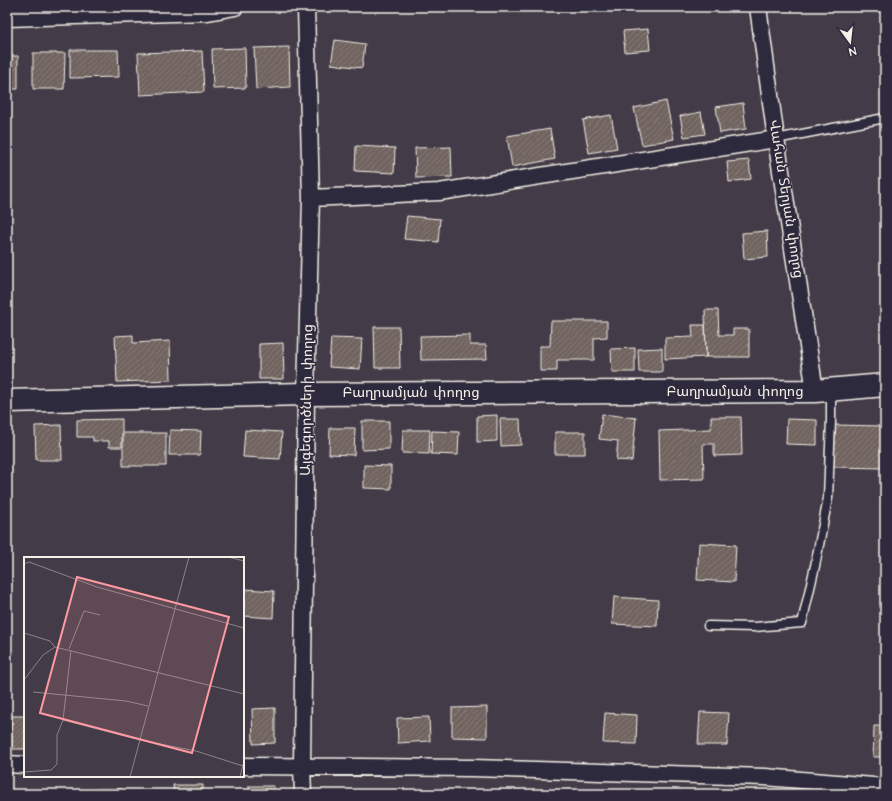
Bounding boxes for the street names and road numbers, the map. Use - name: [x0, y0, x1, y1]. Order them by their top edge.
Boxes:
- street label: Վահան Տերյան փողոց: [764, 118, 808, 280]
- street label: Այգեգործների փողոց: [296, 324, 318, 476]
- street label: Բաղրամյան փողոց: [666, 382, 804, 402]
- street label: Բաղրամյան փողոց: [342, 383, 480, 403]

